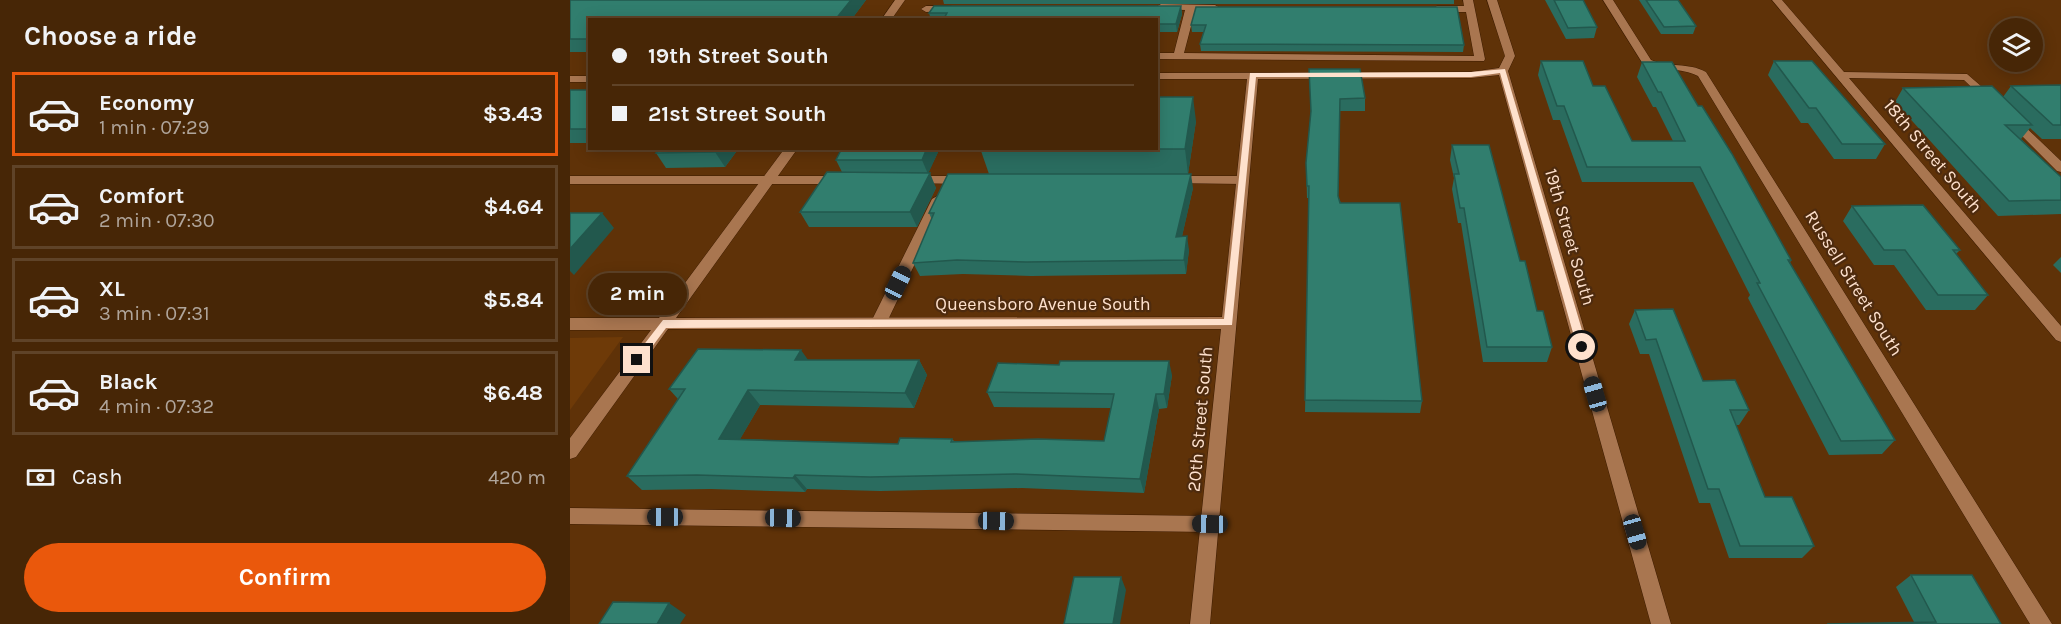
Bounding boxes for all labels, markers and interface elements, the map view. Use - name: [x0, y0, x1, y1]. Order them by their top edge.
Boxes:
- map controls: [1989, 18, 2043, 72]
- button: layers: [1989, 18, 2043, 72]
- text: Choose a ride: [24, 20, 197, 52]
- text: 19th Street South: [648, 43, 829, 69]
- icon: car: [27, 87, 81, 141]
- text: Economy: [99, 90, 194, 116]
- street label: 18th Street South: [1879, 95, 1987, 217]
- text: $3.43: [483, 101, 543, 127]
- text: 21st Street South: [648, 101, 827, 127]
- text: 1 min · 07:29: [99, 116, 209, 139]
- street label: 19th Street South: [1540, 166, 1600, 308]
- icon: car: [27, 180, 81, 234]
- text: Comfort: [99, 183, 184, 209]
- text: $4.64: [484, 194, 543, 220]
- street label: Russell Street South: [1800, 206, 1908, 360]
- text: 2 min · 07:30: [99, 209, 215, 232]
- car: [882, 263, 914, 303]
- icon: car: [27, 273, 81, 327]
- callout: 2 min: [587, 273, 686, 315]
- text: XL: [99, 276, 125, 302]
- text: 2 min: [610, 282, 665, 305]
- text: $5.84: [483, 287, 543, 313]
- street label: Queensboro Avenue South: [935, 293, 1151, 315]
- text: 3 min · 07:31: [99, 302, 210, 325]
- route start: [1568, 333, 1595, 360]
- street label: 20th Street South: [1183, 345, 1217, 493]
- route end: [623, 346, 650, 373]
- icon: car: [27, 366, 81, 420]
- text: Black: [99, 369, 158, 395]
- car: [1581, 374, 1609, 414]
- text: $6.48: [482, 380, 543, 406]
- text: 4 min · 07:32: [99, 395, 214, 418]
- icon: cash: [24, 461, 57, 494]
- text: Cash: [72, 464, 122, 490]
- text: 420 m: [488, 466, 546, 489]
- car: [647, 508, 683, 526]
- car: [765, 509, 801, 527]
- car: [978, 512, 1014, 530]
- car: [1621, 512, 1649, 552]
- car: [1192, 515, 1228, 533]
- button: Confirm: [24, 543, 546, 612]

